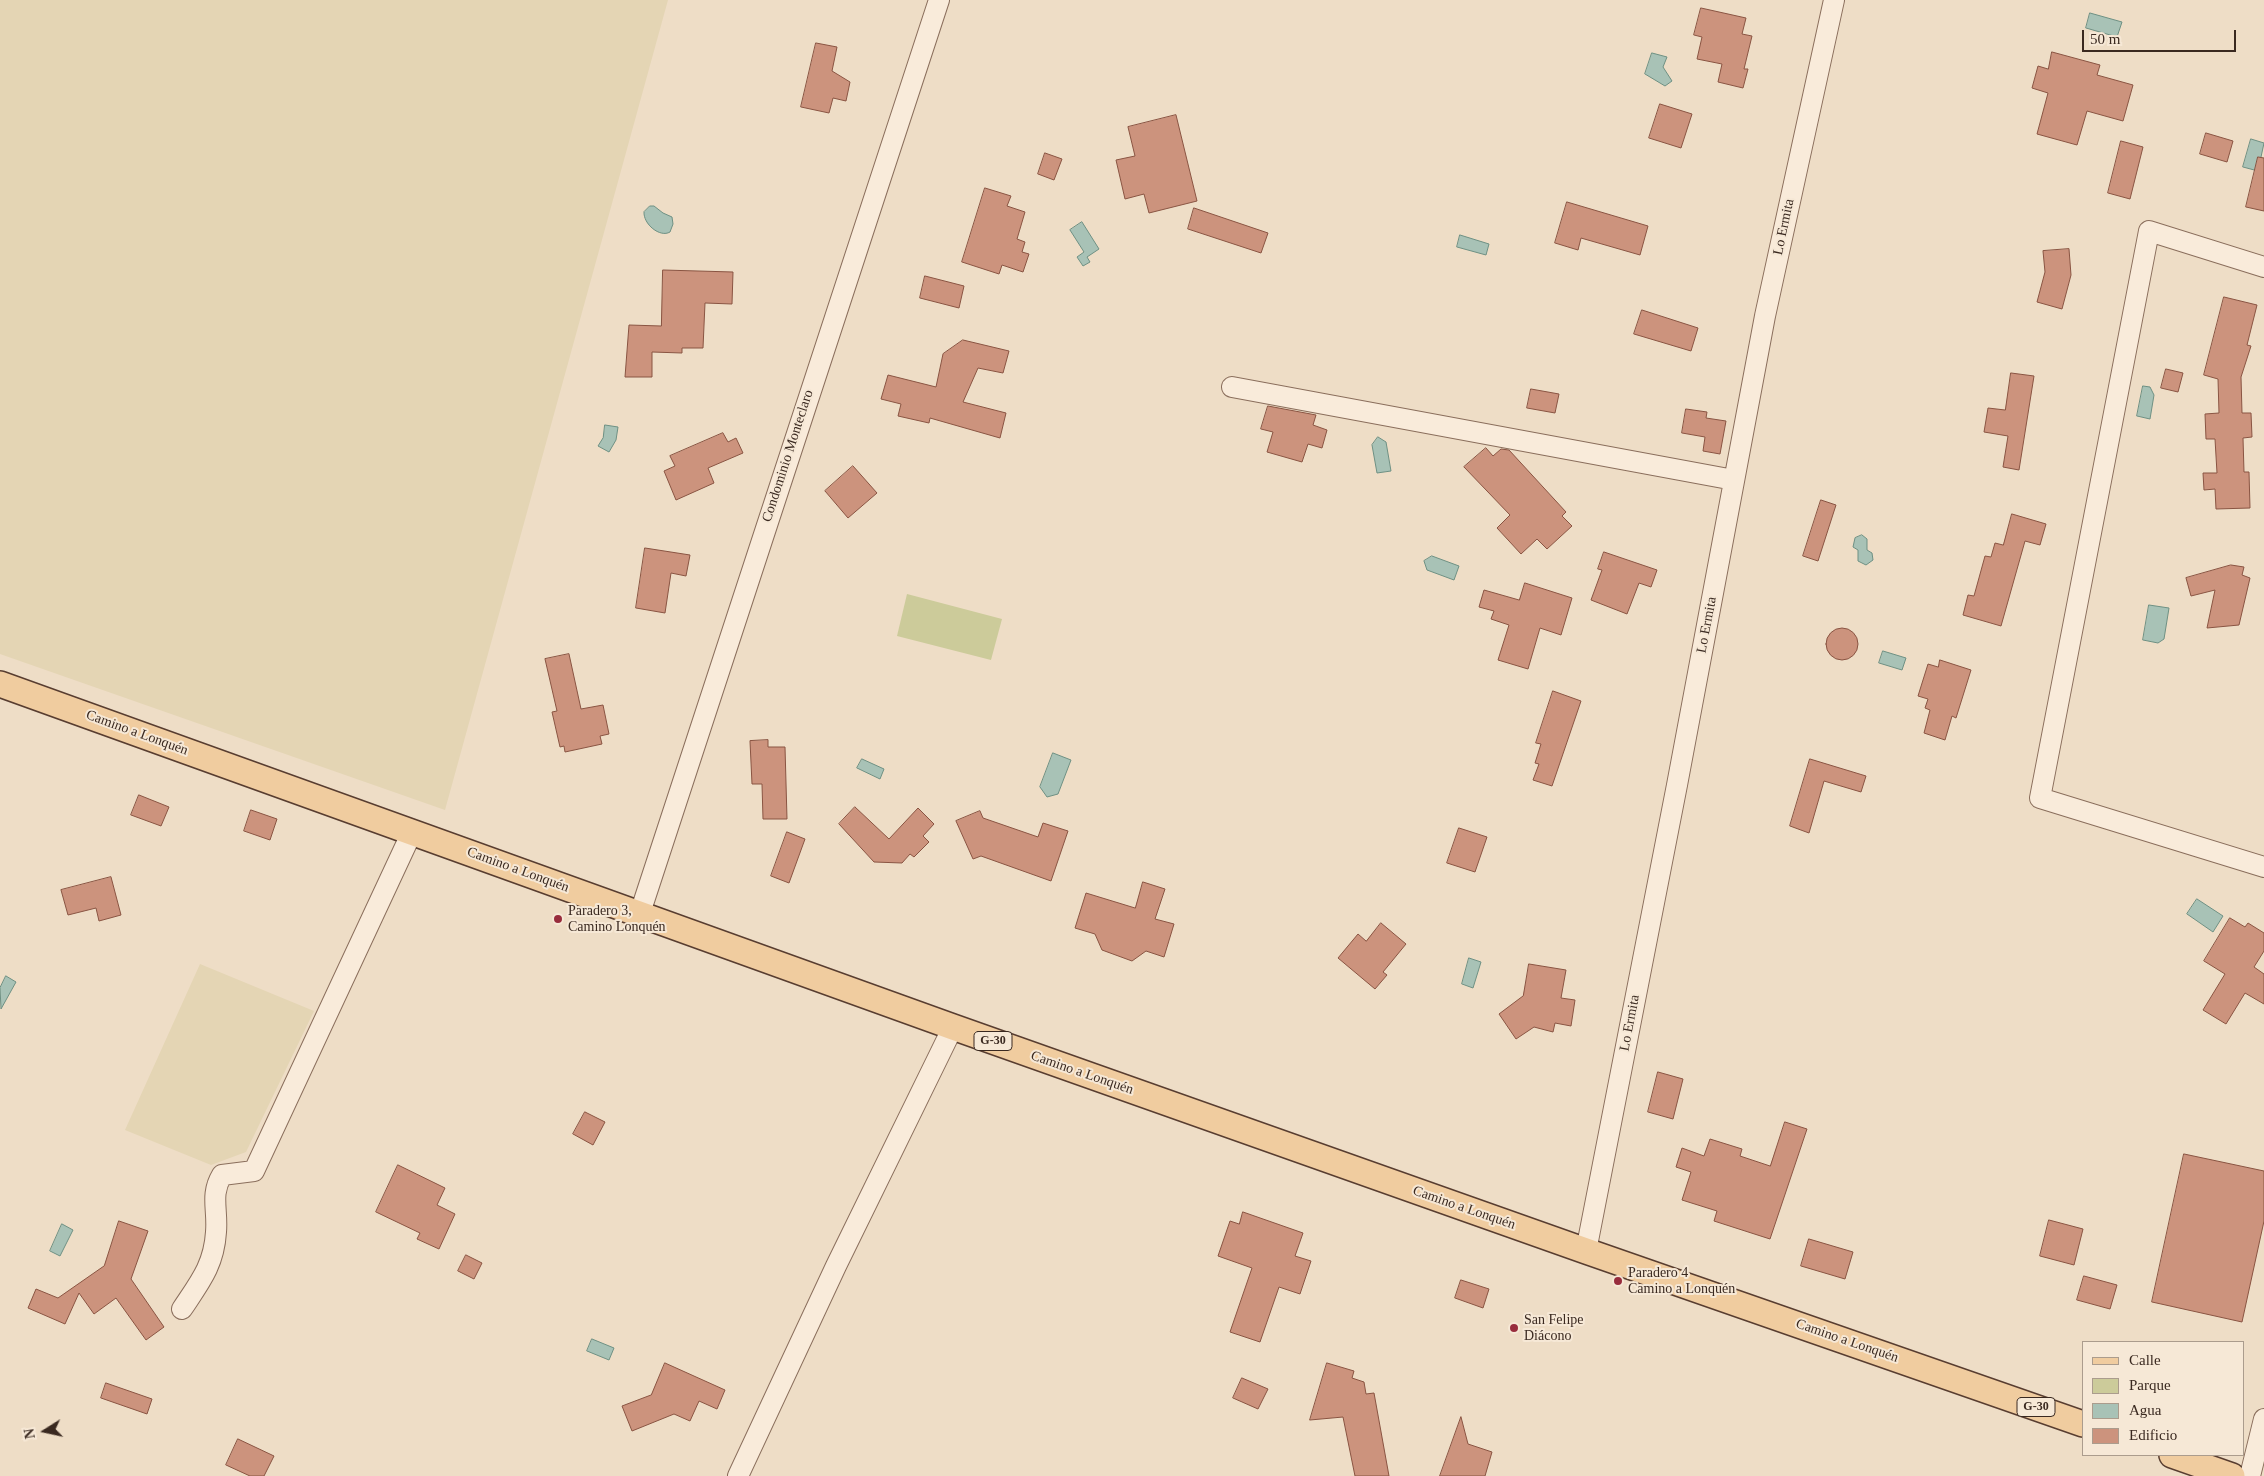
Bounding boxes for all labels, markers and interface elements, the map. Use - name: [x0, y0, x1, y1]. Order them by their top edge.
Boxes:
- scale bar: [2084, 20, 2238, 52]
- text: 50 m: [2090, 31, 2120, 47]
- street label: Lo Ermita: [1770, 197, 1798, 257]
- street label: Condominio Monteclaro: [759, 388, 817, 524]
- street label: Lo Ermita: [1693, 595, 1721, 655]
- street label: Camino a Lonquén: [84, 707, 190, 759]
- street label: Camino a Lonquén: [465, 844, 571, 896]
- place label: Paradero 3, Camino Lonquén: [568, 903, 666, 936]
- marker: Paradero 3, Camino Lonquén: [552, 913, 564, 925]
- street label: Lo Ermita: [1616, 993, 1644, 1053]
- road number: G-30: [974, 1032, 1012, 1050]
- street label: Camino a Lonquén: [1029, 1048, 1135, 1098]
- street label: Camino a Lonquén: [1411, 1183, 1517, 1233]
- place label: Paradero 4 Camino a Lonquén: [1628, 1265, 1735, 1298]
- marker: Paradero 4 Camino a Lonquén: [1612, 1275, 1624, 1287]
- place label: San Felipe Diácono: [1524, 1312, 1583, 1344]
- street label: Camino a Lonquén: [1794, 1316, 1900, 1366]
- marker: San Felipe Diácono: [1508, 1322, 1520, 1334]
- legend: [2082, 1341, 2244, 1456]
- text: Calle: [2129, 1352, 2161, 1368]
- text: Parque: [2129, 1377, 2171, 1393]
- road number: G-30: [2017, 1398, 2055, 1416]
- text: Agua: [2129, 1402, 2162, 1418]
- north arrow: [20, 1406, 70, 1456]
- text: N: [21, 1427, 38, 1440]
- text: Edificio: [2129, 1427, 2177, 1443]

